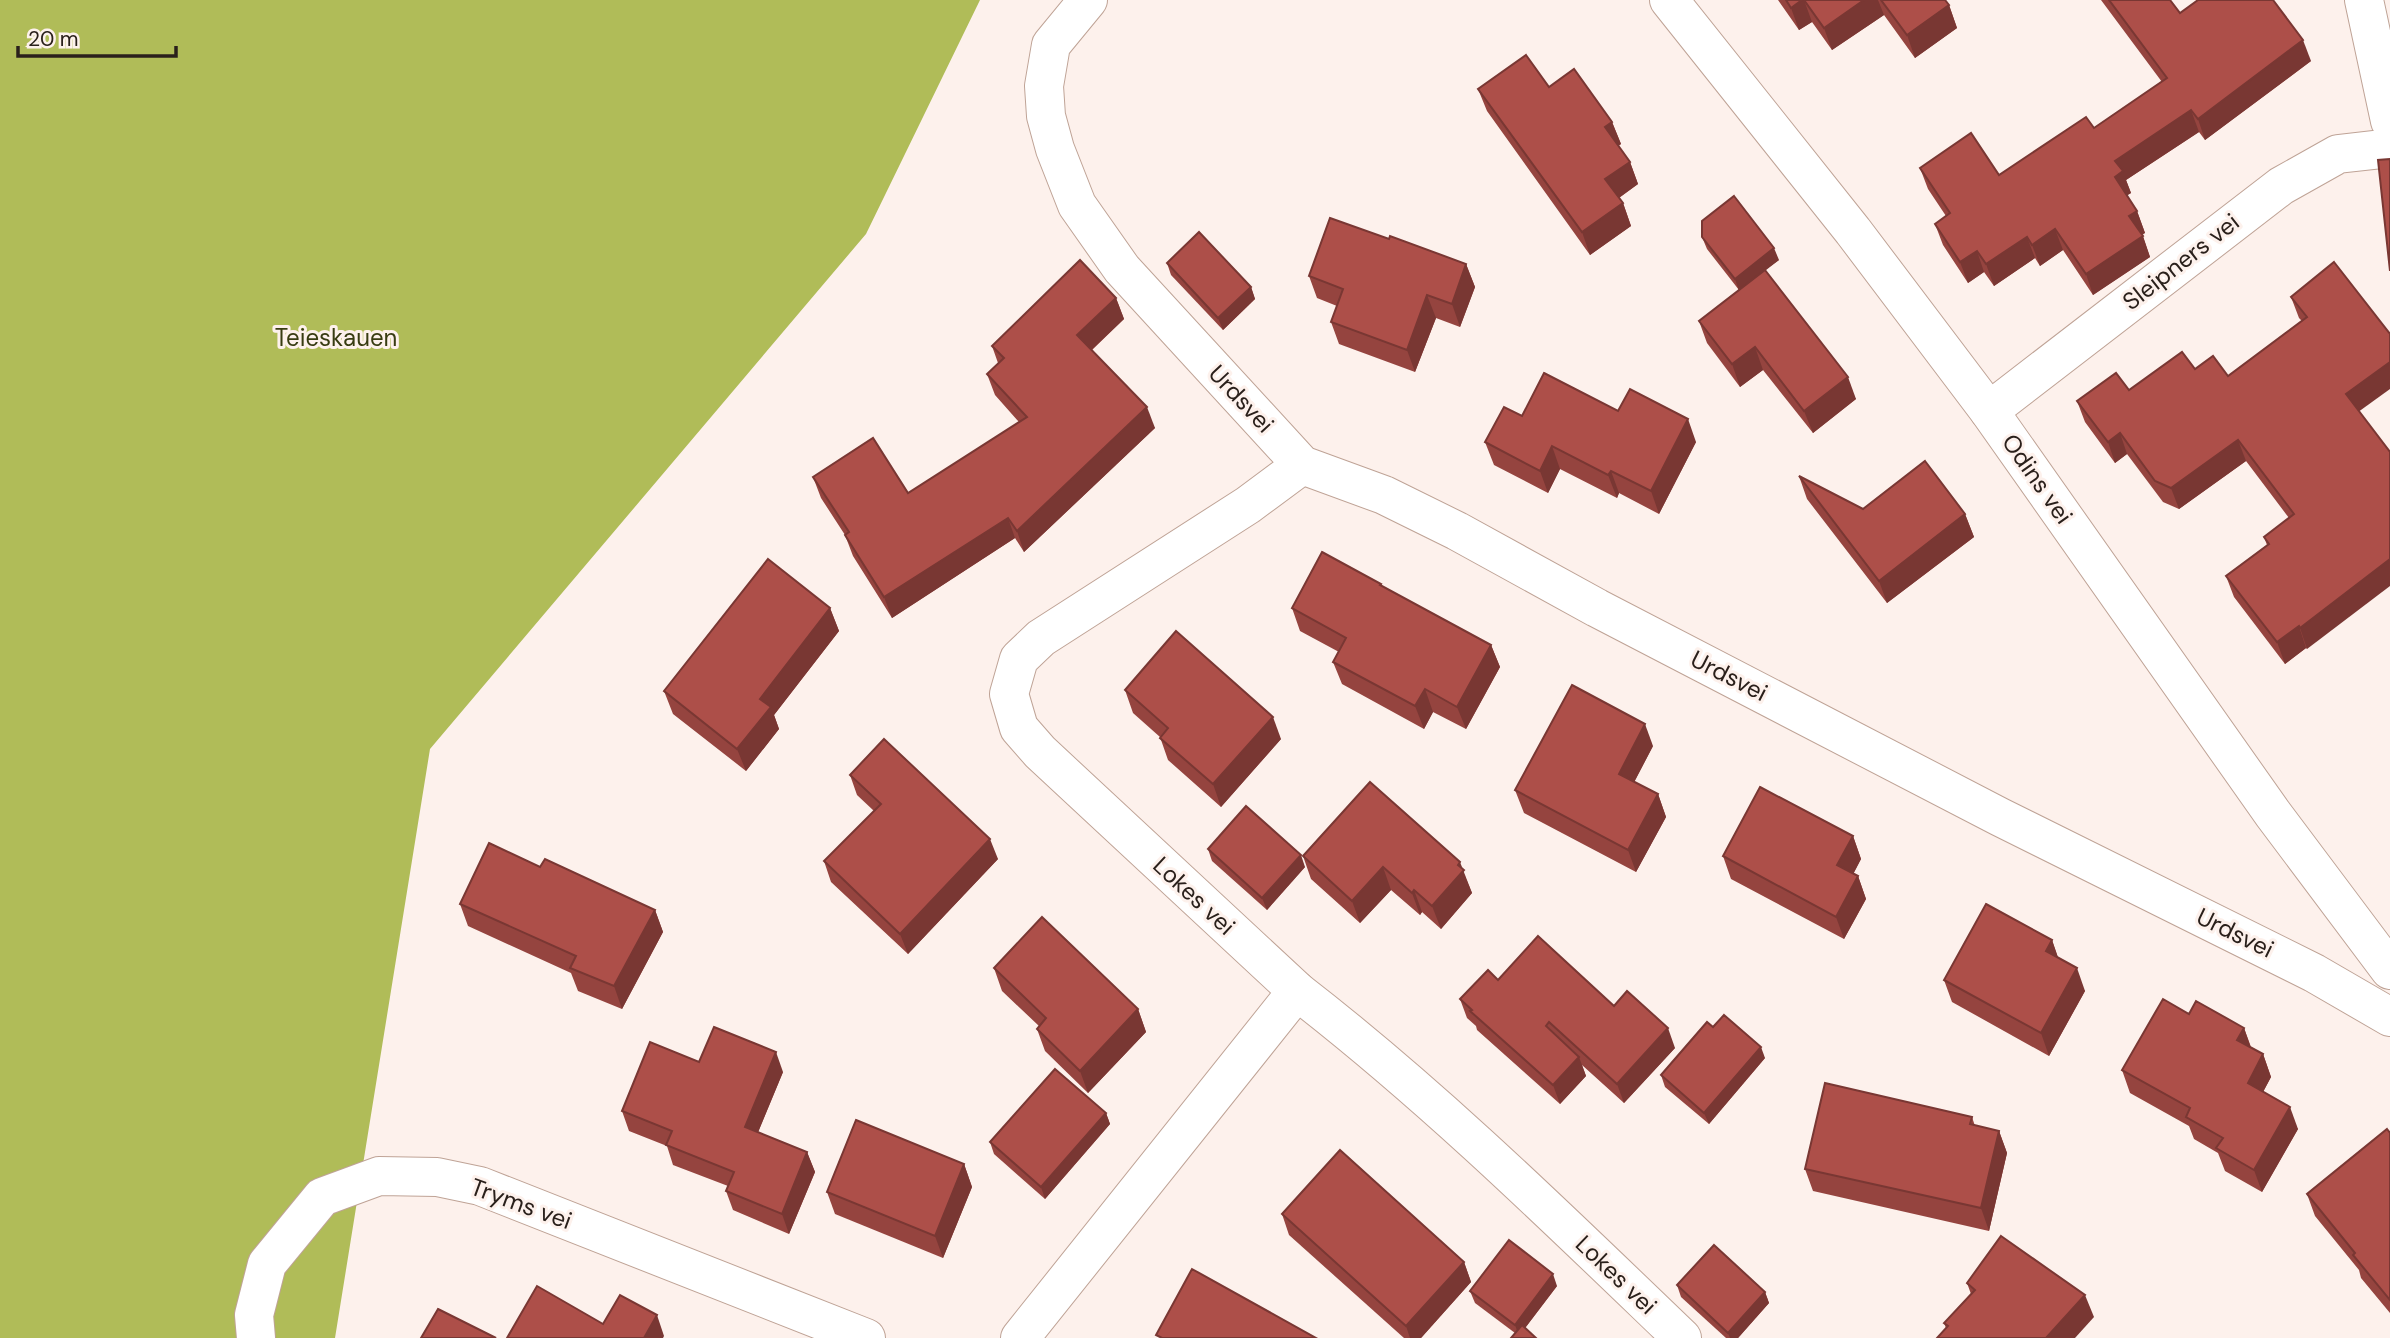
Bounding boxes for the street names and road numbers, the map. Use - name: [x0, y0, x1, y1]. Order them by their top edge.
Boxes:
- street label: Sleipners vei: [2116, 206, 2245, 317]
- street label: Urdsvei: [1202, 358, 1281, 439]
- street label: Odins vei: [1995, 428, 2080, 530]
- street label: Urdsvei: [1686, 643, 1773, 708]
- street label: Lokes vei: [1147, 850, 1242, 941]
- street label: Urdsvei: [2192, 901, 2279, 964]
- street label: Tryms vei: [466, 1171, 576, 1236]
- street label: Lokes vei: [1569, 1228, 1663, 1321]

